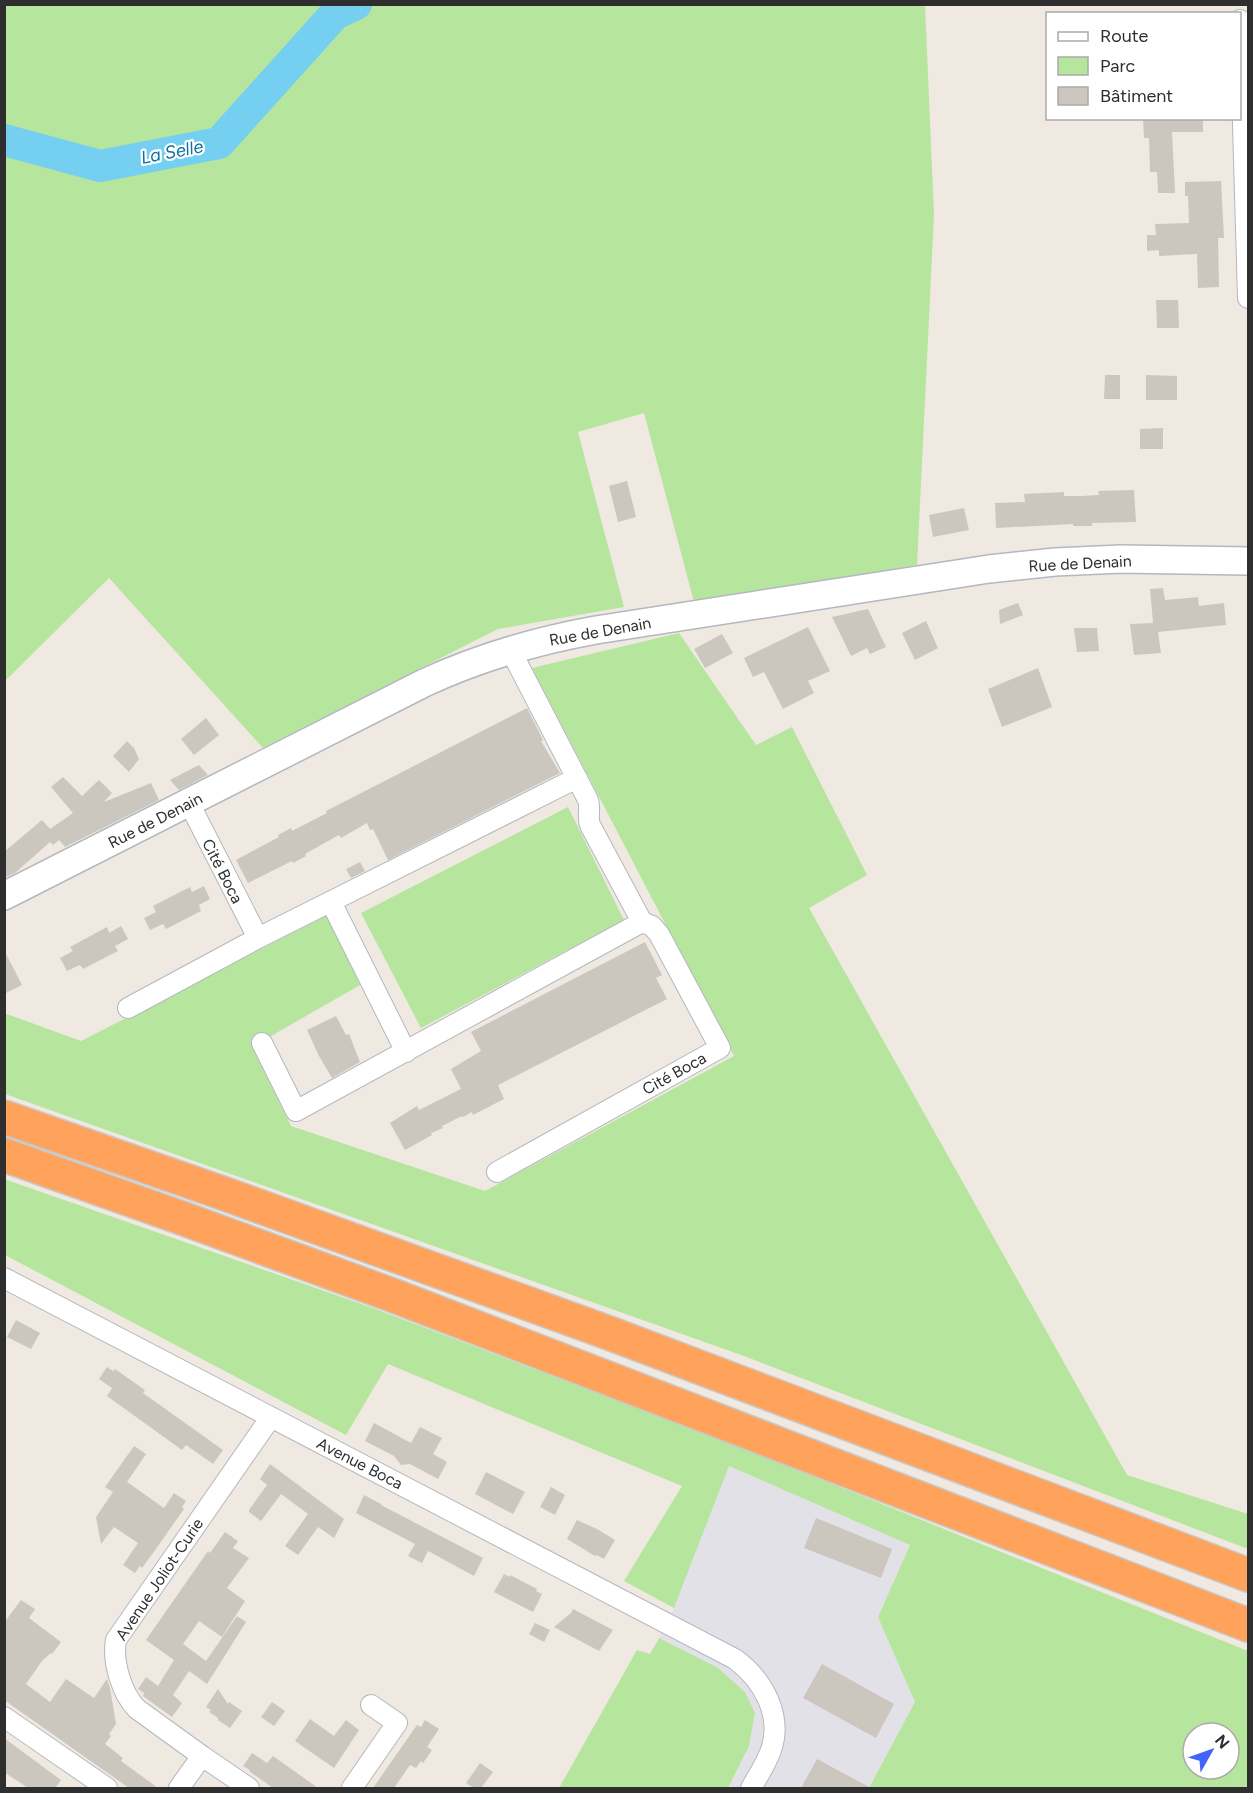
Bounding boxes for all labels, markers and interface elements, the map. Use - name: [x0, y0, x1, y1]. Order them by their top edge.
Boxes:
- legend: [1046, 12, 1241, 120]
- text: Route: [1100, 25, 1149, 47]
- text: Parc: [1100, 55, 1136, 77]
- text: Bâtiment: [1100, 85, 1173, 107]
- water label: La Selle: [139, 135, 205, 169]
- street label: Rue de Denain: [1028, 551, 1132, 576]
- street label: Rue de Denain: [548, 613, 653, 650]
- street label: Rue de Denain: [105, 789, 206, 852]
- street label: Cité Boca: [198, 836, 247, 907]
- street label: Cité Boca: [639, 1048, 709, 1099]
- street label: Avenue Boca: [314, 1434, 406, 1493]
- street label: Avenue Joliot-Curie: [112, 1514, 207, 1644]
- north arrow: [1181, 1721, 1241, 1781]
- text: N: [1211, 1731, 1233, 1753]

